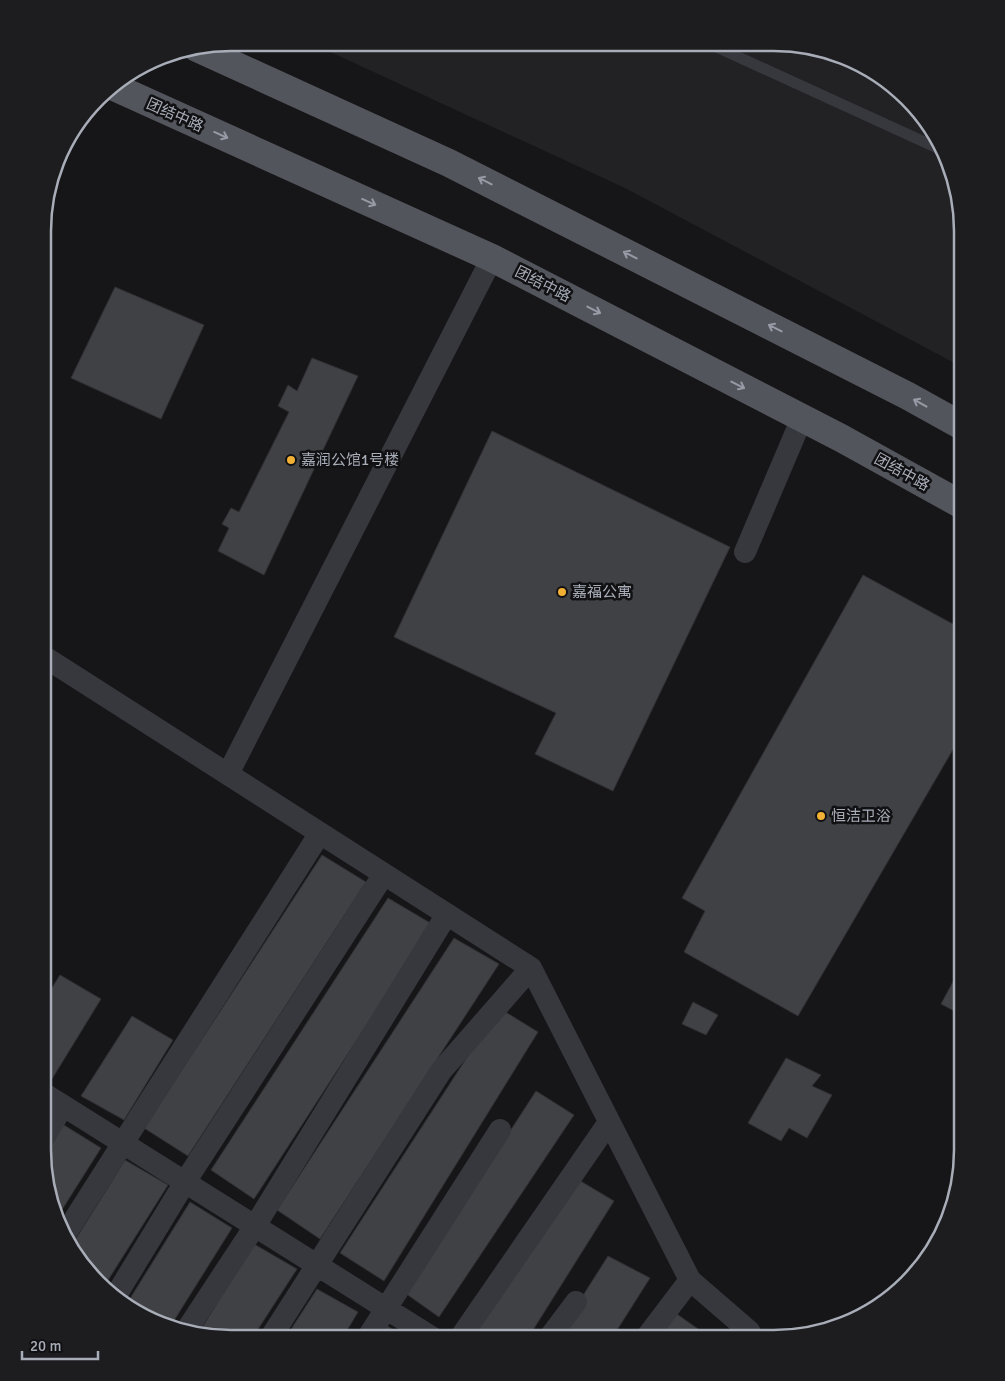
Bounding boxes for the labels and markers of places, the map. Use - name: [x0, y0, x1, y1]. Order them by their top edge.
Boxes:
- place label: 嘉润公馆1号楼: [301, 451, 399, 469]
- marker: 嘉润公馆1号楼: [285, 454, 297, 466]
- place label: 嘉福公寓: [572, 583, 632, 601]
- marker: 嘉福公寓: [556, 586, 568, 598]
- place label: 恒洁卫浴: [831, 807, 891, 825]
- marker: 恒洁卫浴: [815, 810, 827, 822]

